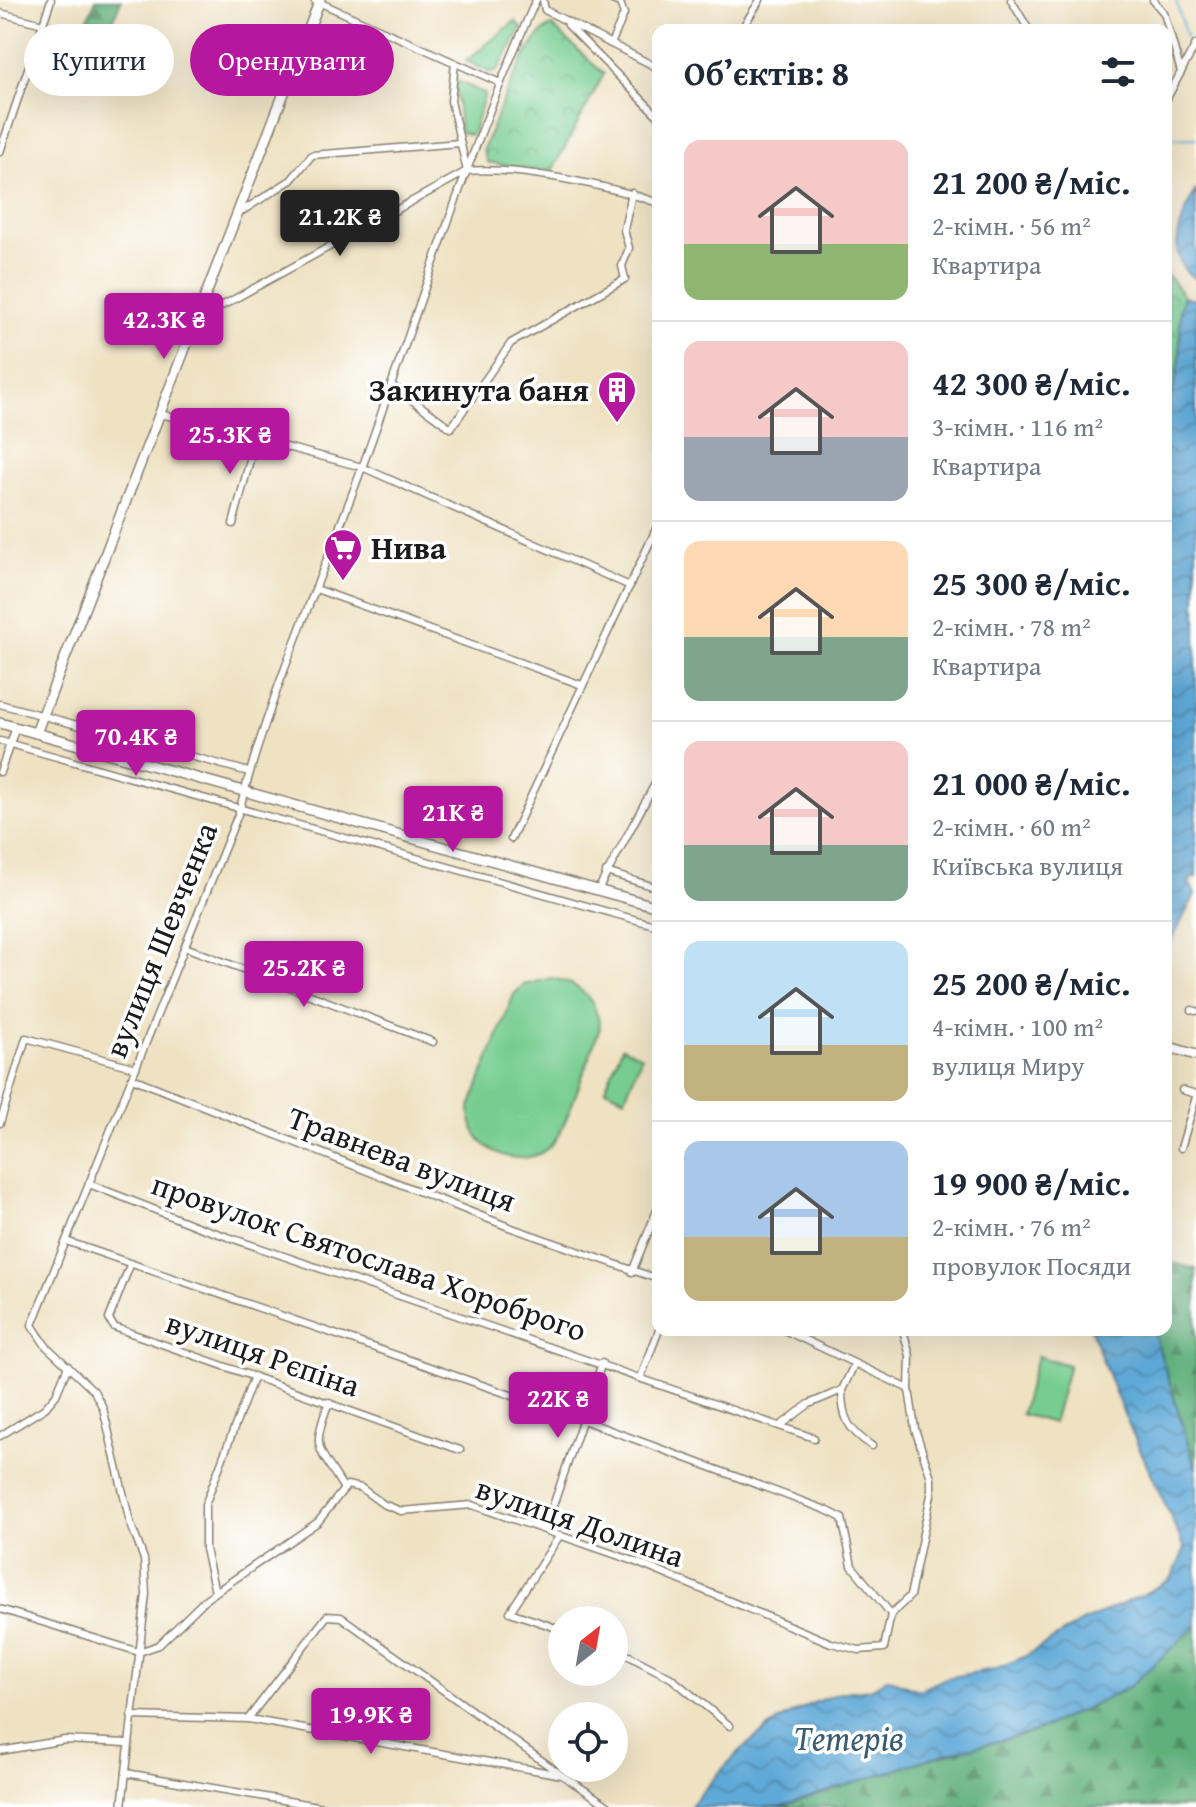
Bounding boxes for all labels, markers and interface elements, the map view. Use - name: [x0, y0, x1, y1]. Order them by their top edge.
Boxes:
- chip: Купити: [24, 24, 174, 96]
- chip: Орендувати: [190, 24, 394, 96]
- text: Об’єктів: 8: [684, 48, 849, 97]
- icon: filters: [1096, 50, 1140, 94]
- text: 21 200 ₴/міс.: [932, 157, 1130, 206]
- icon: home: [748, 172, 844, 268]
- pin: 21.2K ₴: [266, 190, 414, 258]
- text: 21.2K ₴: [298, 196, 382, 235]
- text: 2-кімн. · 56 m²: [932, 206, 1091, 245]
- text: Квартира: [932, 245, 1041, 284]
- pin: 42.3K ₴: [90, 293, 238, 361]
- text: 42.3K ₴: [122, 299, 206, 338]
- text: 42 300 ₴/міс.: [932, 358, 1130, 407]
- place label: Закинута баня: [369, 366, 589, 413]
- building icon: Закинута баня: [596, 369, 638, 424]
- icon: home: [748, 373, 844, 469]
- text: 3-кімн. · 116 m²: [932, 407, 1103, 446]
- pin: 25.3K ₴: [156, 408, 304, 476]
- text: 25.3K ₴: [188, 414, 272, 453]
- text: Квартира: [932, 446, 1041, 485]
- place label: Нива: [371, 524, 447, 571]
- supermarket icon: Нива: [322, 527, 364, 582]
- text: 25 300 ₴/міс.: [932, 558, 1130, 607]
- icon: home: [748, 573, 844, 669]
- text: 2-кімн. · 78 m²: [932, 607, 1091, 646]
- text: Квартира: [932, 646, 1041, 685]
- pin: 70.4K ₴: [62, 710, 210, 778]
- text: 70.4K ₴: [94, 716, 178, 755]
- text: 21 000 ₴/міс.: [932, 758, 1130, 807]
- icon: home: [748, 773, 844, 869]
- pin: 21K ₴: [397, 786, 509, 854]
- text: 21K ₴: [422, 792, 484, 831]
- text: 2-кімн. · 60 m²: [932, 807, 1091, 846]
- street label: вулиця Шевченка: [92, 814, 229, 1065]
- text: Київська вулиця: [932, 846, 1123, 885]
- pin: 25.2K ₴: [230, 941, 378, 1009]
- text: 25.2K ₴: [262, 947, 346, 986]
- text: 25 200 ₴/міс.: [932, 958, 1130, 1007]
- icon: home: [748, 973, 844, 1069]
- text: 4-кімн. · 100 m²: [932, 1007, 1103, 1046]
- text: вулиця Миру: [932, 1046, 1085, 1085]
- street label: Травнева вулиця: [282, 1094, 523, 1224]
- text: 19 900 ₴/міс.: [932, 1158, 1130, 1207]
- street label: провулок Святослава Хороброго: [146, 1160, 593, 1353]
- icon: home: [748, 1173, 844, 1269]
- text: 2-кімн. · 76 m²: [932, 1207, 1091, 1246]
- text: провулок Посяди: [932, 1246, 1131, 1285]
- street label: вулиця Рєпіна: [160, 1298, 367, 1409]
- pin: 22K ₴: [502, 1372, 614, 1440]
- text: 22K ₴: [527, 1378, 589, 1417]
- street label: вулиця Долина: [470, 1464, 691, 1579]
- north arrow: [548, 1606, 628, 1686]
- map controls: [548, 1606, 628, 1782]
- pin: 19.9K ₴: [297, 1688, 445, 1756]
- text: 19.9K ₴: [329, 1694, 413, 1733]
- button: locate: [548, 1702, 628, 1782]
- water label: Тетерів: [794, 1713, 904, 1762]

